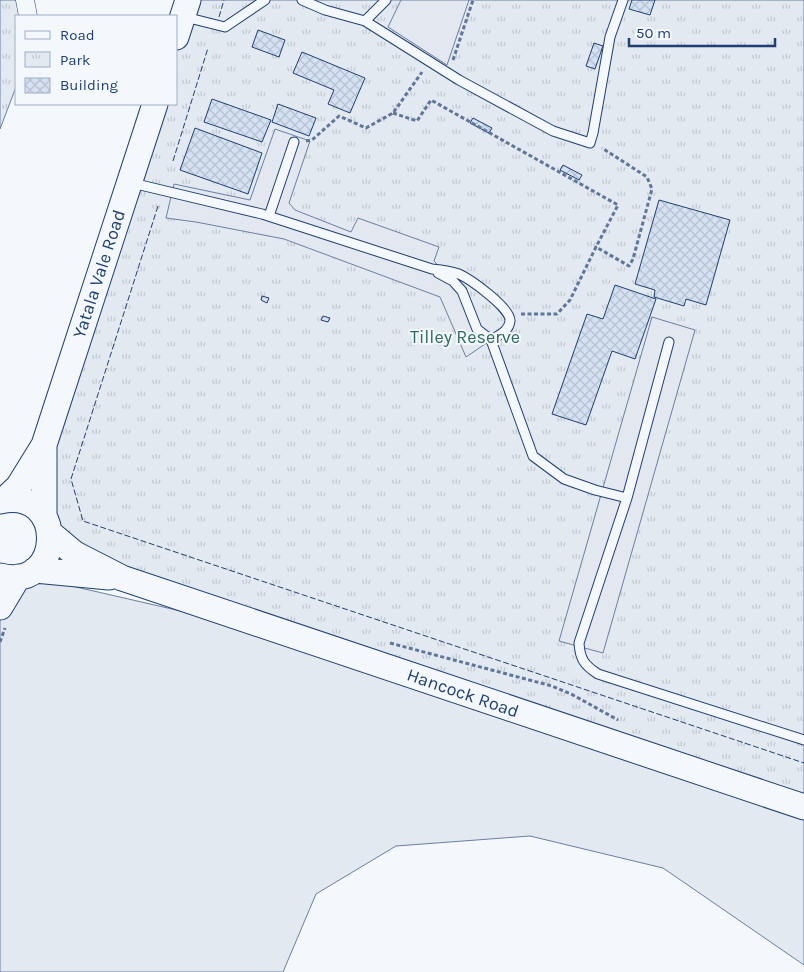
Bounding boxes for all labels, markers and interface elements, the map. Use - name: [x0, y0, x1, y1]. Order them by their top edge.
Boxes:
- legend: [15, 15, 178, 105]
- scale bar: [629, 15, 775, 47]
- text: 50 m: [636, 24, 671, 42]
- text: Road: [60, 26, 95, 44]
- text: Park: [60, 51, 90, 69]
- text: Building: [60, 76, 118, 94]
- street label: Yatala Vale Road: [68, 207, 130, 341]
- park label: Tilley Reserve: [410, 326, 520, 348]
- street label: Hancock Road: [404, 664, 522, 722]

